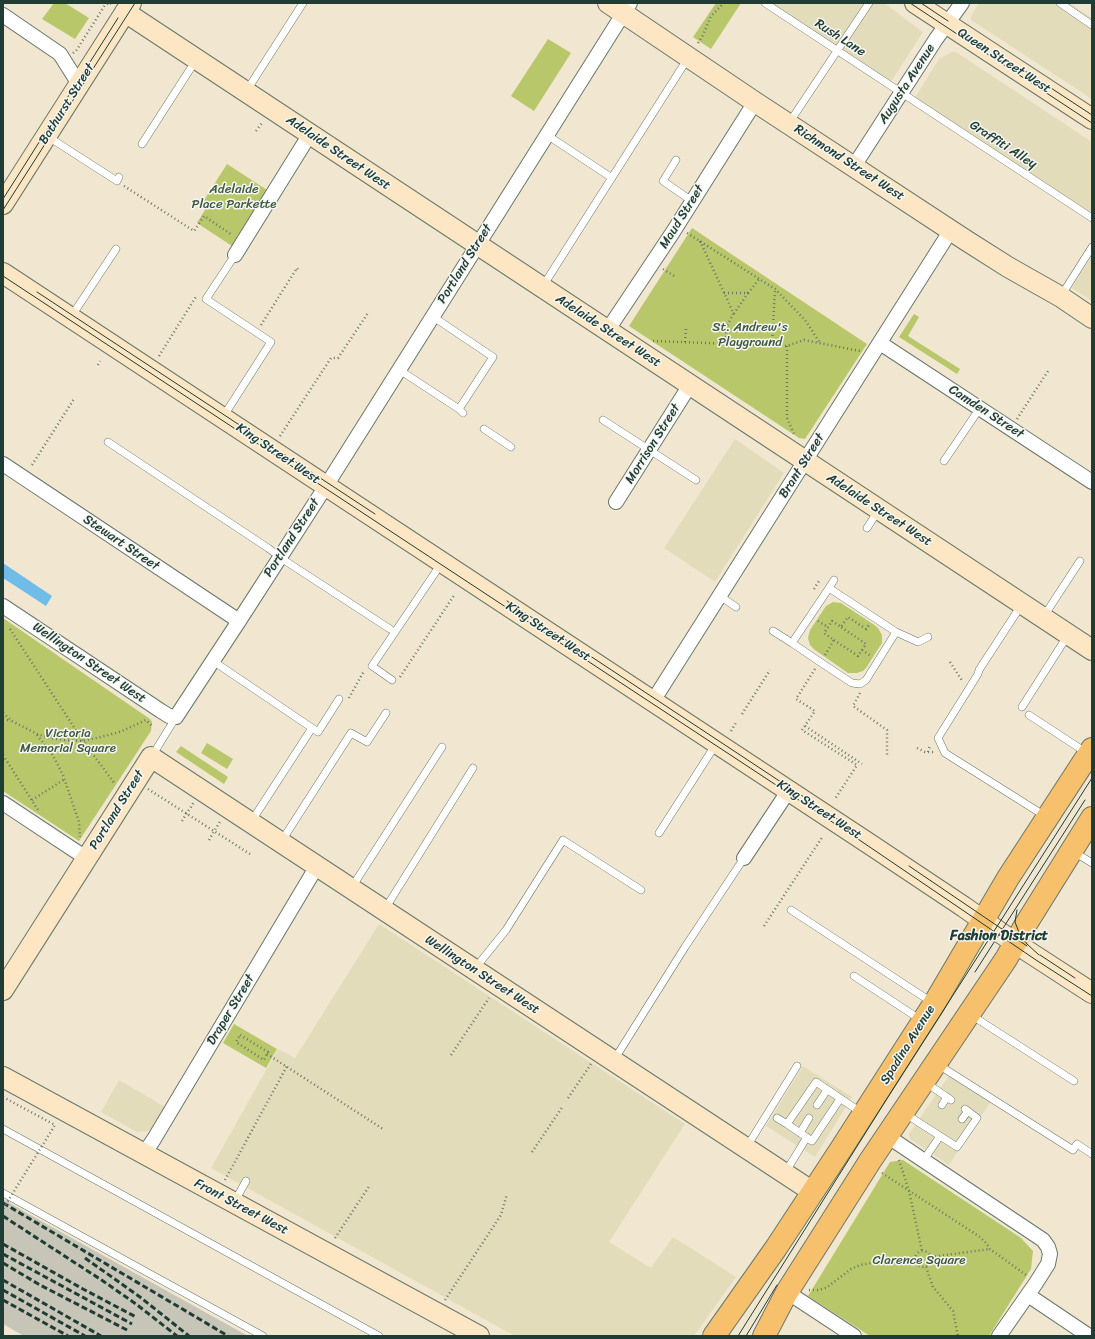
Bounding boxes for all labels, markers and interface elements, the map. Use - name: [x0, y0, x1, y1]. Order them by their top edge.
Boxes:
- street label: Rush Lane: [812, 16, 868, 60]
- street label: Queen Street West: [954, 25, 1054, 97]
- street label: Augusta Avenue: [876, 41, 938, 127]
- street label: Bathurst Street: [36, 61, 98, 147]
- street label: Adelaide Street West: [283, 112, 393, 194]
- street label: Graffiti Alley: [966, 117, 1040, 173]
- street label: Richmond Street West: [791, 122, 907, 204]
- park label: Adelaide Place Parkette: [191, 182, 277, 213]
- street label: Maud Street: [656, 182, 708, 252]
- street label: Portland Street: [434, 221, 496, 307]
- street label: Adelaide Street West: [552, 291, 664, 371]
- park label: St. Andrew's Playground: [712, 320, 788, 351]
- street label: Camden Street: [946, 382, 1026, 442]
- street label: Morrison Street: [622, 401, 684, 487]
- street label: King Street West: [233, 420, 323, 488]
- street label: Brant Street: [776, 431, 828, 501]
- street label: Adelaide Street West: [823, 470, 935, 550]
- street label: Portland Street: [261, 496, 323, 580]
- street label: Stewart Street: [80, 512, 162, 574]
- street label: King Street West: [503, 599, 593, 665]
- street label: Wellington Street West: [29, 619, 149, 707]
- park label: Victoria Memorial Square: [20, 726, 116, 757]
- street label: Portland Street: [86, 767, 148, 853]
- street label: King Street West: [774, 777, 864, 843]
- district label: Fashion District: [950, 928, 1048, 944]
- street label: Wellington Street West: [422, 932, 542, 1018]
- street label: Draper Street: [204, 972, 258, 1048]
- street label: Spadina Avenue: [877, 1003, 939, 1087]
- street label: Front Street West: [191, 1176, 291, 1238]
- park label: Clarence Square: [872, 1253, 966, 1269]

